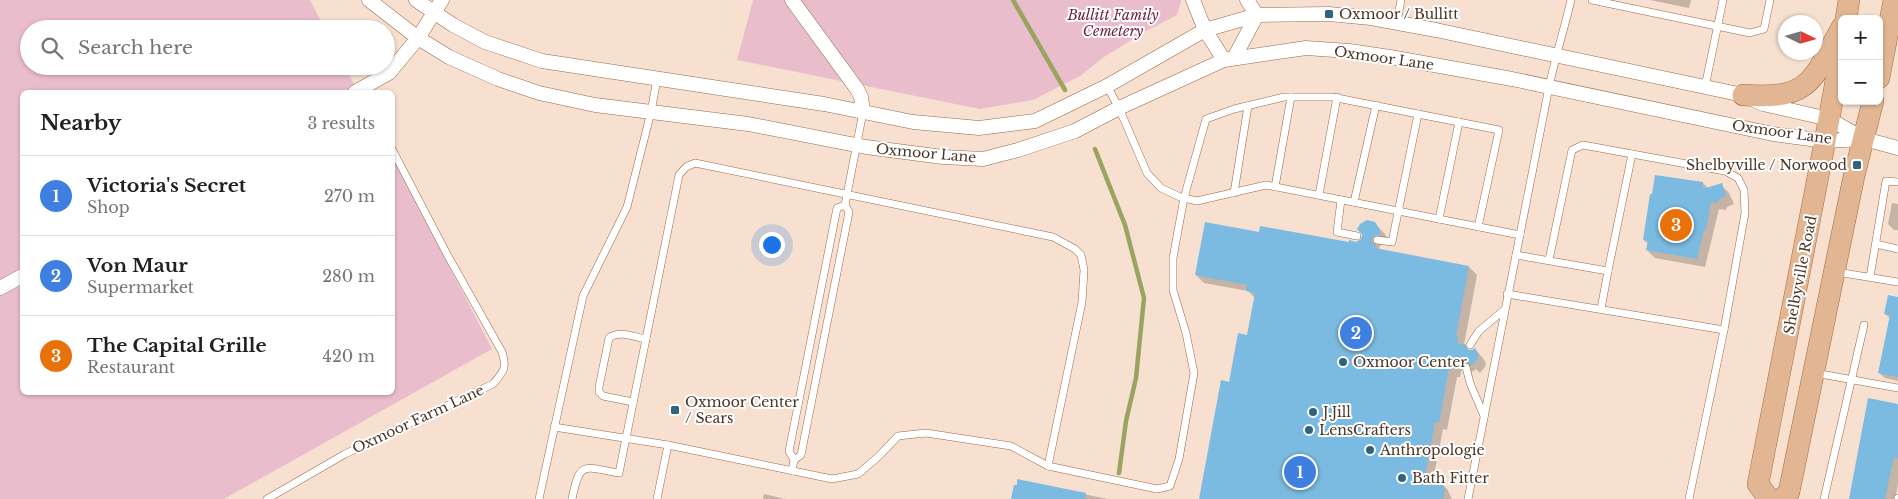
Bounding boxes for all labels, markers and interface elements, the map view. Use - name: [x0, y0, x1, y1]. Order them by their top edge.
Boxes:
- place label: Oxmoor / Bullitt: [1339, 5, 1459, 23]
- park label: Bullitt Family Cemetery: [1066, 6, 1159, 40]
- marker: Oxmoor / Bullitt: [1323, 8, 1335, 20]
- north arrow: [1778, 15, 1823, 60]
- map controls: [1838, 15, 1883, 105]
- button: +: [1838, 15, 1883, 60]
- search box: [20, 20, 395, 75]
- icon: search: [38, 34, 66, 62]
- text: Search here: [78, 36, 193, 59]
- street label: Oxmoor Lane: [1333, 42, 1435, 74]
- button: −: [1838, 60, 1883, 105]
- text: Nearby: [40, 110, 121, 136]
- text: 3 results: [307, 113, 375, 133]
- street label: Oxmoor Lane: [1731, 116, 1833, 148]
- street label: Oxmoor Lane: [875, 140, 977, 166]
- place label: Shelbyville / Norwood: [1686, 156, 1848, 174]
- marker: Shelbyville / Norwood: [1851, 159, 1863, 171]
- text: Victoria's Secret: [87, 174, 246, 197]
- text: 1: [53, 186, 59, 206]
- text: 270 m: [324, 186, 375, 206]
- text: Shop: [87, 197, 130, 217]
- pin: 3: [1660, 206, 1692, 244]
- street label: Shelbyville Road: [1780, 213, 1820, 336]
- your location: [759, 232, 785, 258]
- text: Von Maur: [87, 254, 188, 277]
- text: 2: [51, 266, 61, 286]
- text: 280 m: [322, 266, 375, 286]
- text: Supermarket: [87, 277, 194, 297]
- pin: 2: [1340, 314, 1372, 352]
- text: The Capital Grille: [87, 334, 267, 357]
- text: 3: [51, 346, 61, 366]
- text: 420 m: [323, 346, 375, 366]
- place label: Oxmoor Center: [1353, 353, 1467, 371]
- marker: Oxmoor Center: [1337, 356, 1349, 368]
- text: Restaurant: [87, 357, 175, 377]
- street label: Oxmoor Farm Lane: [349, 381, 487, 457]
- place label: Oxmoor Center / Sears: [685, 393, 799, 427]
- place label: J.Jill: [1321, 403, 1351, 421]
- marker: Oxmoor Center / Sears: [669, 404, 681, 416]
- marker: J.Jill: [1307, 406, 1319, 418]
- place label: LensCrafters: [1319, 421, 1411, 439]
- marker: LensCrafters: [1303, 424, 1315, 436]
- place label: Anthropologie: [1379, 441, 1485, 459]
- marker: Anthropologie: [1364, 444, 1376, 456]
- pin: 1: [1284, 453, 1316, 491]
- place label: Bath Fitter: [1412, 469, 1489, 487]
- marker: Bath Fitter: [1396, 472, 1408, 484]

